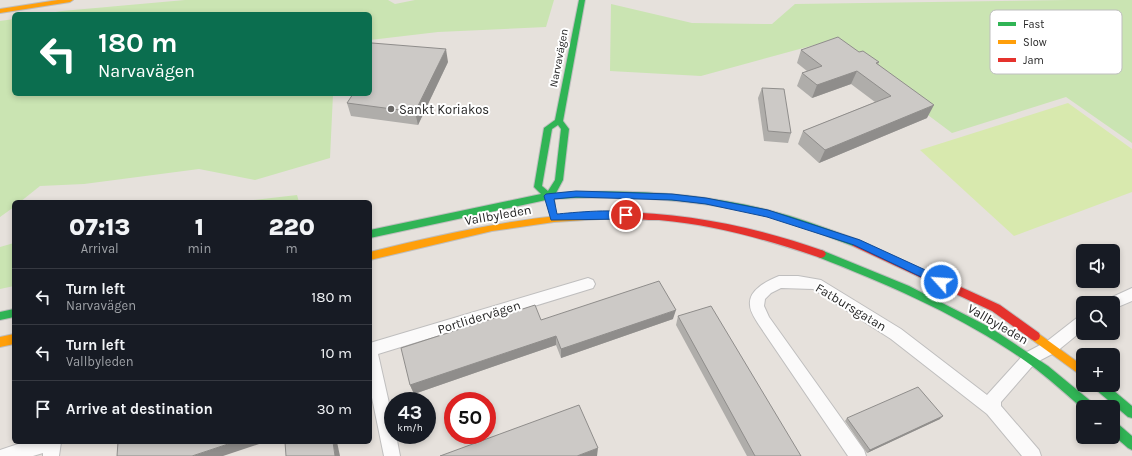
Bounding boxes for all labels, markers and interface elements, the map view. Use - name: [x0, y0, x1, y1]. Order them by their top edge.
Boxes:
- legend: [990, 10, 1122, 74]
- text: Fast: [1023, 18, 1044, 31]
- text: 180 m: [98, 26, 177, 59]
- icon: left: [32, 28, 84, 80]
- street label: Narvavägen: [547, 28, 571, 88]
- text: Slow: [1023, 36, 1047, 49]
- text: Jam: [1023, 54, 1044, 67]
- text: Narvavägen: [98, 60, 195, 82]
- place label: Sankt Koriakos: [399, 102, 489, 117]
- marker: Sankt Koriakos: [386, 104, 396, 114]
- pin: [609, 198, 643, 232]
- street label: Vallbyleden: [463, 202, 533, 228]
- icon: arrive: [615, 204, 637, 226]
- text: 07:13: [69, 213, 130, 241]
- text: 1: [195, 213, 204, 241]
- text: 220: [268, 213, 315, 241]
- text: Arrival: [81, 241, 119, 256]
- text: min: [187, 241, 211, 256]
- text: m: [286, 241, 298, 256]
- map controls: [1076, 244, 1120, 444]
- button: sound: [1076, 244, 1120, 288]
- position arrow: [920, 261, 962, 303]
- text: Turn left: [66, 280, 125, 298]
- street label: Fatbursgatan: [813, 280, 889, 334]
- icon: left: [32, 286, 54, 308]
- text: 180 m: [311, 288, 352, 306]
- button: search: [1076, 296, 1120, 340]
- street label: Portlidervägen: [436, 297, 522, 337]
- text: Narvavägen: [66, 298, 136, 313]
- street label: Vallbyleden: [965, 301, 1031, 347]
- text: Turn left: [66, 336, 125, 354]
- icon: left: [32, 342, 54, 364]
- text: 10 m: [321, 344, 352, 362]
- button: +: [1076, 348, 1120, 392]
- text: Vallbyleden: [66, 354, 134, 369]
- speed limit sign: 50: [444, 392, 496, 444]
- icon: arrive: [32, 398, 54, 420]
- text: Arrive at destination: [66, 400, 213, 418]
- text: 30 m: [317, 400, 352, 418]
- button: −: [1076, 400, 1120, 444]
- text: 43: [398, 401, 422, 424]
- text: km/h: [397, 422, 423, 434]

